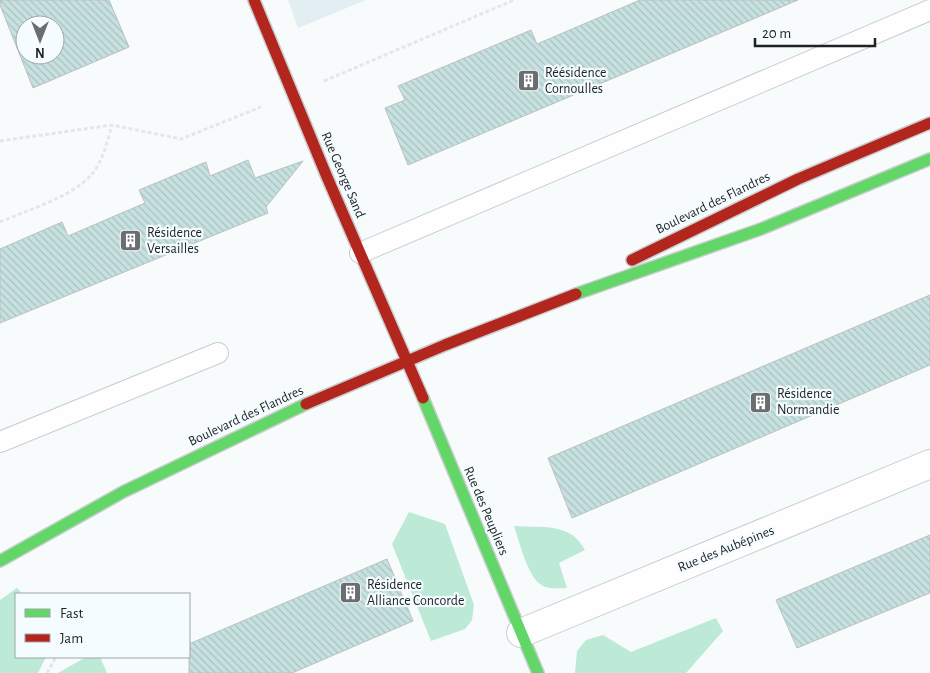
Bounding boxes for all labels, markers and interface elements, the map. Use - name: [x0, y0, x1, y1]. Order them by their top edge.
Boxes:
- north arrow: [15, 15, 65, 65]
- scale bar: [755, 15, 875, 47]
- text: 20 m: [762, 26, 791, 41]
- text: N: [35, 45, 45, 59]
- place label: Réésidence Cornoulles: [545, 66, 607, 96]
- building icon: Réésidence Cornoulles: [517, 69, 541, 93]
- street label: Rue George Sand: [319, 130, 367, 220]
- street label: Boulevard des Flandres: [654, 169, 772, 237]
- place label: Résidence Versailles: [147, 226, 202, 256]
- building icon: Résidence Versailles: [119, 229, 143, 253]
- street label: Boulevard des Flandres: [186, 383, 306, 449]
- place label: Résidence Normandie: [777, 387, 839, 417]
- building icon: Résidence Normandie: [749, 390, 773, 414]
- street label: Rue des Peupliers: [461, 465, 511, 557]
- street label: Rue des Aubépines: [676, 523, 776, 575]
- place label: Résidence Alliance Concorde: [367, 578, 464, 608]
- building icon: Résidence Alliance Concorde: [339, 581, 363, 605]
- legend: [15, 593, 190, 658]
- text: Fast: [60, 606, 84, 621]
- text: Jam: [60, 631, 83, 646]

